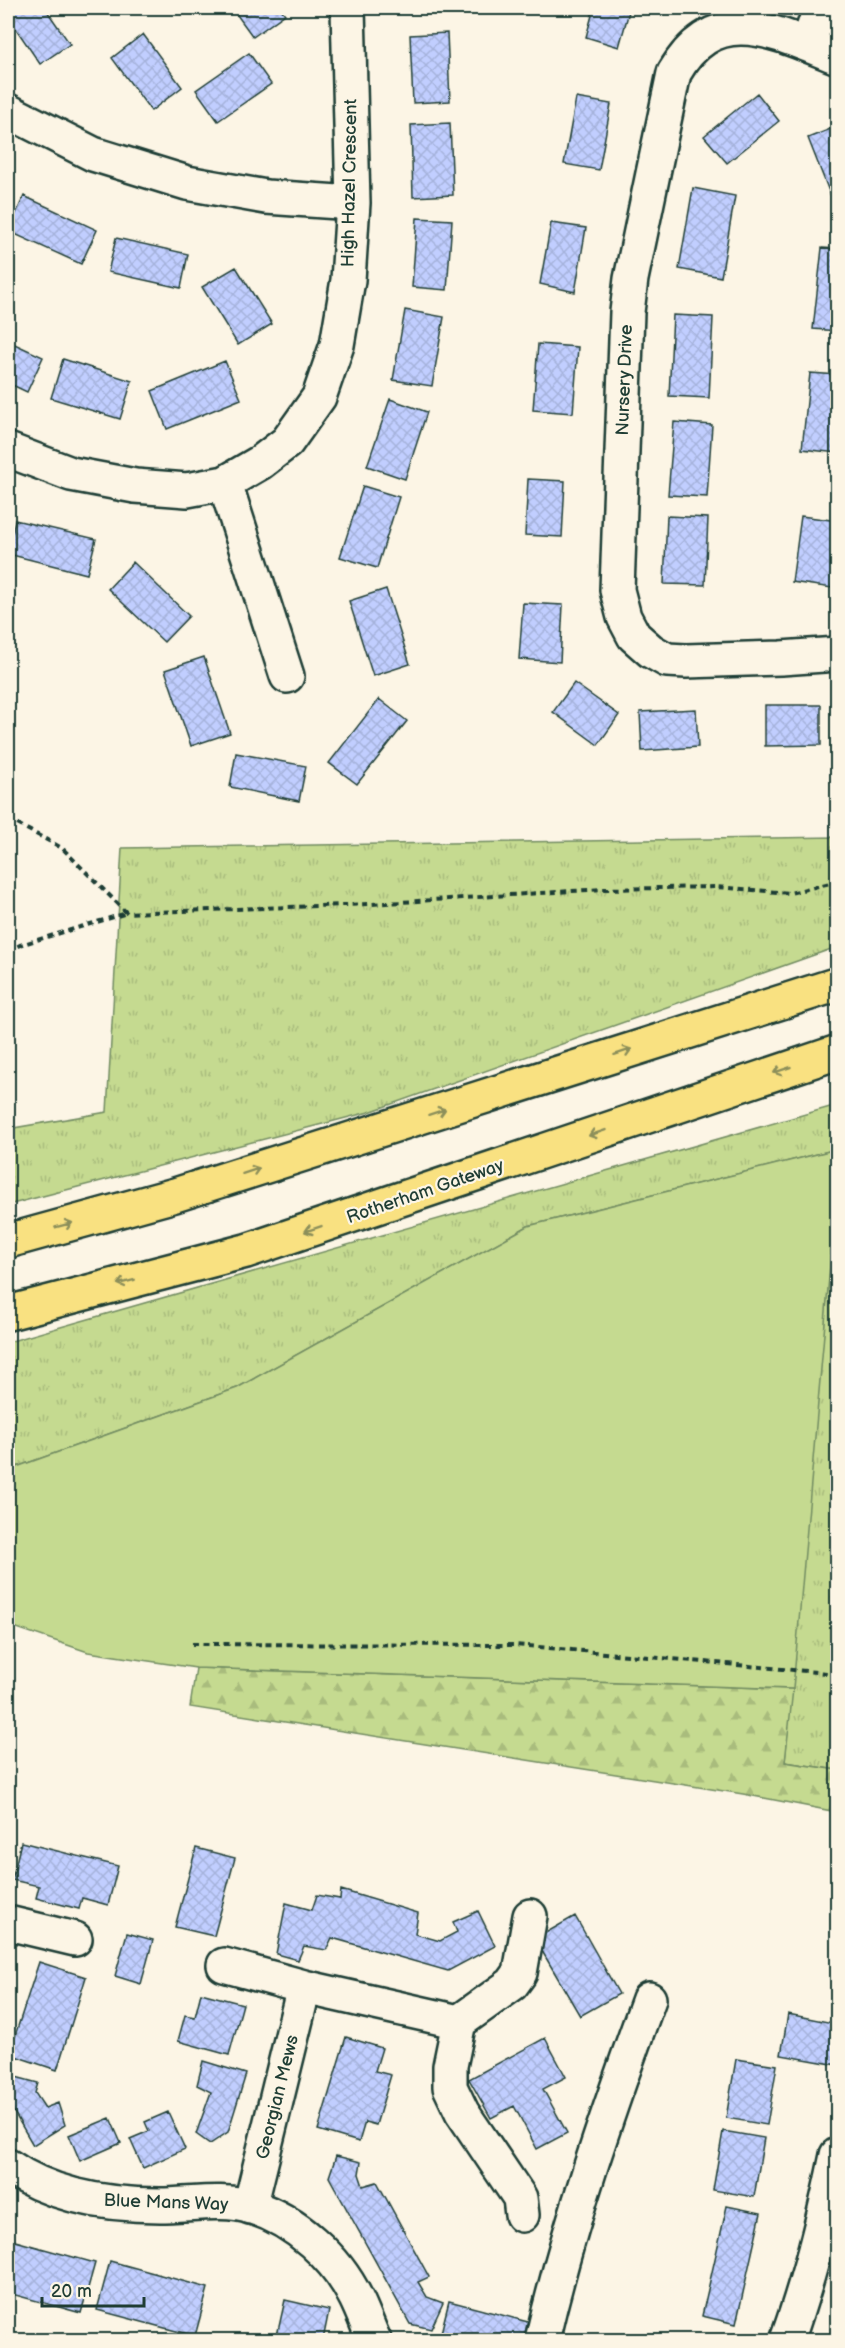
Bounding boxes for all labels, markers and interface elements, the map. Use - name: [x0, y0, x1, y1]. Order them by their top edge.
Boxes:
- street label: High Hazel Crescent: [338, 98, 361, 267]
- street label: Nursery Drive: [612, 324, 637, 436]
- one-way arrow: [613, 1046, 632, 1057]
- one-way arrow: [773, 1066, 792, 1077]
- one-way arrow: [427, 1105, 446, 1116]
- one-way arrow: [588, 1128, 607, 1139]
- street label: Rotherham Gateway: [344, 1154, 507, 1228]
- one-way arrow: [241, 1165, 260, 1176]
- one-way arrow: [54, 1219, 73, 1230]
- one-way arrow: [304, 1224, 323, 1235]
- one-way arrow: [117, 1277, 136, 1289]
- street label: Georgian Mews: [252, 2033, 303, 2162]
- street label: Blue Mans Way: [103, 2190, 229, 2215]
- scale bar: [42, 2270, 144, 2308]
- text: 20 m: [51, 2281, 92, 2302]

